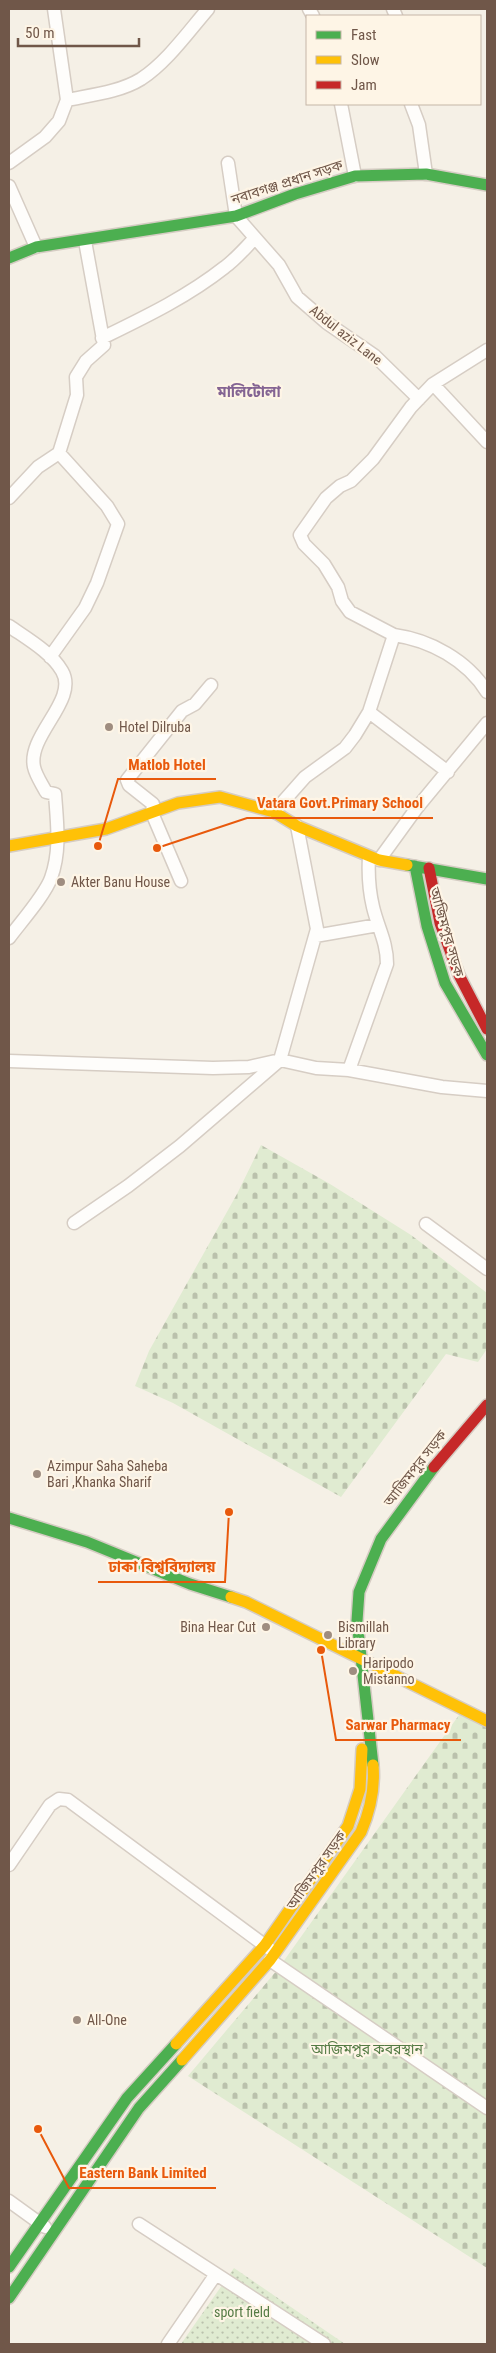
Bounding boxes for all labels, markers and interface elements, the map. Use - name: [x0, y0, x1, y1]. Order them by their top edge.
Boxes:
- scale bar: [18, 15, 139, 47]
- legend: [306, 15, 481, 105]
- text: 50 m: [25, 24, 55, 42]
- text: Fast: [351, 26, 376, 44]
- text: Slow: [351, 51, 380, 69]
- text: Jam: [351, 76, 377, 94]
- street label: নবাবগঞ্জ প্রধান সড়ক: [228, 156, 345, 208]
- street label: Abdul aziz Lane: [307, 302, 386, 368]
- district label: মালিটোলা: [216, 383, 281, 401]
- place label: Hotel Dilruba: [119, 719, 191, 735]
- marker: Hotel Dilruba: [103, 721, 115, 733]
- callout: Matlob Hotel: [118, 749, 216, 779]
- text: Matlob Hotel: [128, 756, 206, 774]
- callout: Vatara Govt.Primary School: [247, 788, 433, 818]
- text: Vatara Govt.Primary School: [257, 794, 423, 812]
- place label: Akter Banu House: [71, 874, 171, 890]
- marker: Akter Banu House: [55, 876, 67, 888]
- street label: আজিমপুর সড়ক: [425, 885, 468, 979]
- street label: আজিমপুর সড়ক: [380, 1426, 451, 1511]
- place label: Azimpur Saha Saheba Bari ,Khanka Sharif: [47, 1458, 168, 1490]
- marker: Azimpur Saha Saheba Bari ,Khanka Sharif: [31, 1468, 43, 1480]
- callout: ঢাকা বিশ্ববিদ্যালয়: [98, 1552, 225, 1582]
- text: ঢাকা বিশ্ববিদ্যালয়: [107, 1558, 216, 1576]
- place label: Bina Hear Cut: [180, 1619, 256, 1635]
- place label: Bismillah Library: [338, 1619, 389, 1651]
- marker: Bina Hear Cut: [260, 1621, 272, 1633]
- marker: Bismillah Library: [322, 1629, 334, 1641]
- place label: Haripodo Mistanno: [363, 1655, 415, 1687]
- marker: Haripodo Mistanno: [347, 1665, 359, 1677]
- callout: Sarwar Pharmacy: [336, 1710, 461, 1740]
- text: Sarwar Pharmacy: [346, 1716, 451, 1734]
- street label: আজিমপুর সড়ক: [282, 1827, 350, 1914]
- place label: All-One: [87, 2012, 127, 2028]
- marker: All-One: [71, 2014, 83, 2026]
- park label: আজিমপুর কবরস্থান: [310, 2041, 423, 2058]
- callout: Eastern Bank Limited: [69, 2158, 216, 2188]
- text: Eastern Bank Limited: [79, 2164, 207, 2182]
- park label: sport field: [214, 2304, 270, 2320]

